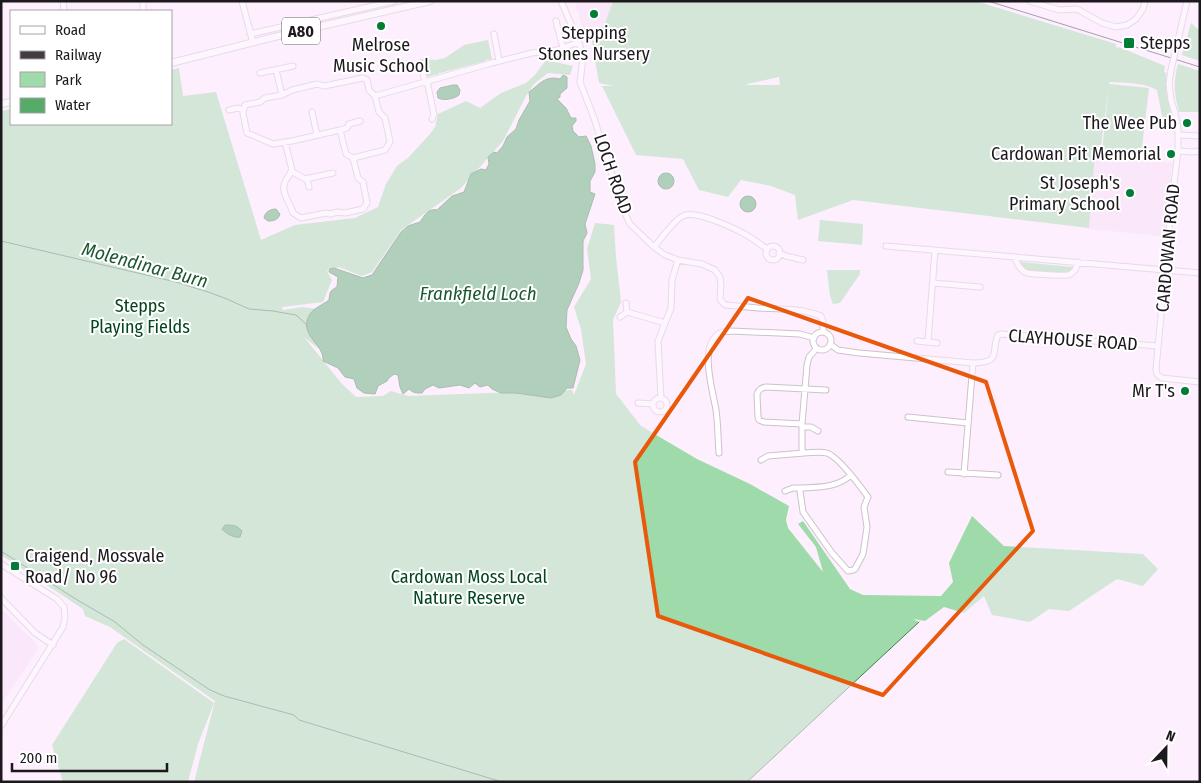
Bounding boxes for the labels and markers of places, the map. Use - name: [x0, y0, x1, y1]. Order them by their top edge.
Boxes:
- marker: Stepping Stones Nursery: [588, 8, 600, 20]
- marker: Melrose Music School: [375, 20, 387, 32]
- place label: Stepping Stones Nursery: [538, 22, 650, 65]
- place label: Stepps: [1140, 32, 1191, 54]
- place label: Melrose Music School: [333, 34, 429, 77]
- marker: Stepps: [1122, 36, 1136, 50]
- place label: The Wee Pub: [1083, 112, 1177, 134]
- marker: The Wee Pub: [1181, 117, 1193, 129]
- place label: Cardowan Pit Memorial: [991, 143, 1161, 165]
- marker: Cardowan Pit Memorial: [1165, 148, 1177, 160]
- place label: St Joseph's Primary School: [1009, 172, 1120, 215]
- marker: St Joseph's Primary School: [1124, 187, 1136, 199]
- place label: Mr T's: [1132, 380, 1175, 402]
- marker: Mr T's: [1179, 385, 1191, 397]
- place label: Craigend, Mossvale Road/ No 96: [25, 545, 164, 588]
- marker: Craigend, Mossvale Road/ No 96: [9, 560, 21, 572]

